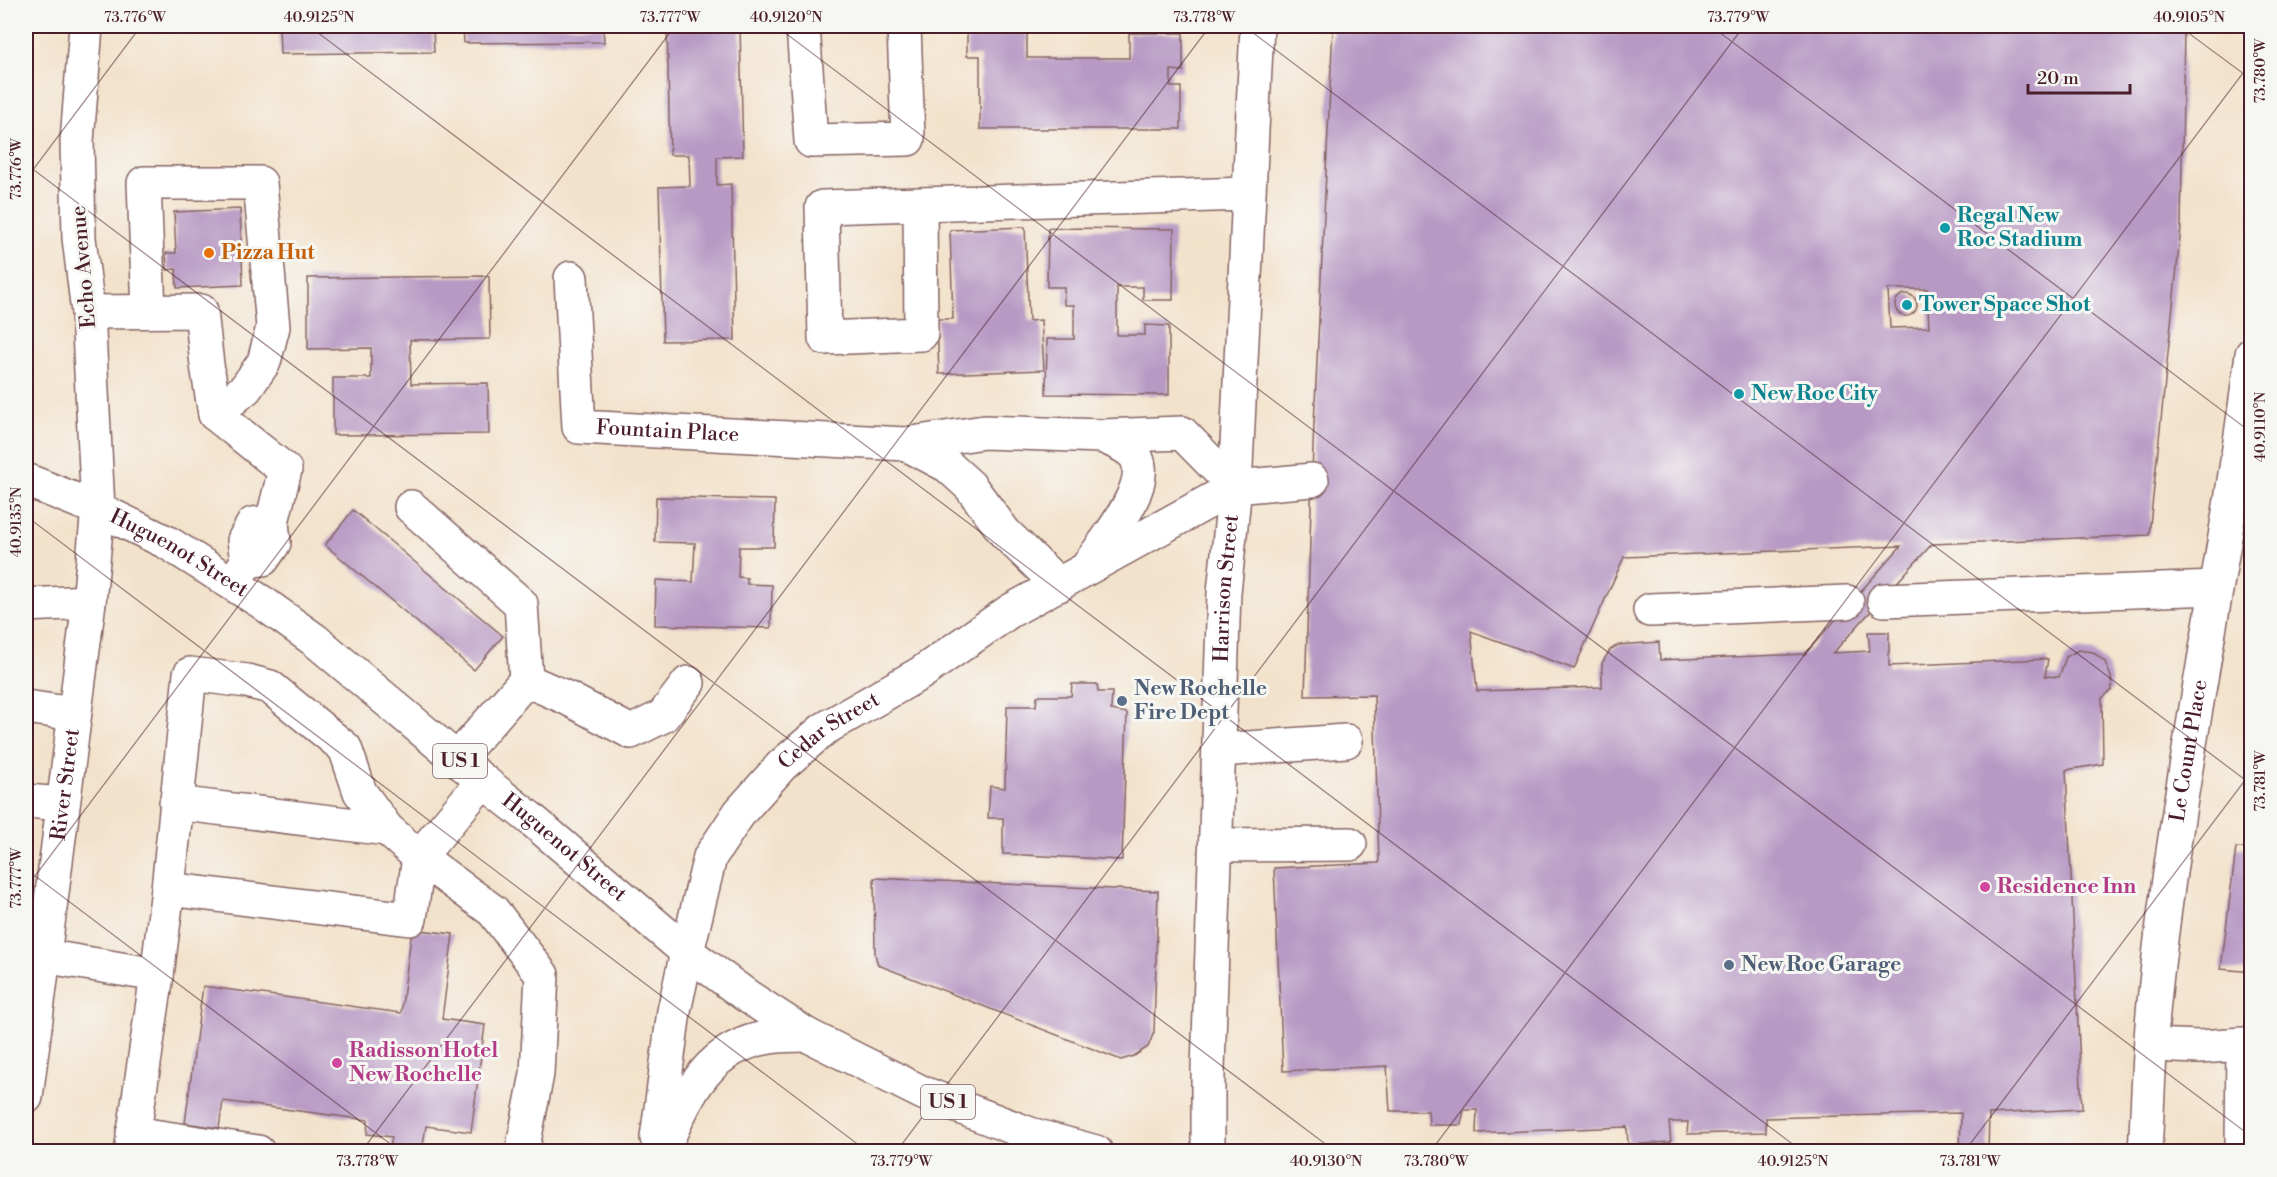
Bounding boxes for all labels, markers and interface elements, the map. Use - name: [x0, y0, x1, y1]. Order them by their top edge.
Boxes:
- text: 73.776°W: [104, 8, 166, 27]
- text: 40.9125°N: [283, 8, 355, 27]
- text: 73.777°W: [640, 8, 701, 27]
- text: 40.9120°N: [750, 8, 822, 27]
- text: 73.778°W: [1173, 8, 1235, 27]
- text: 73.779°W: [1707, 8, 1769, 27]
- text: 40.9105°N: [2153, 8, 2225, 27]
- text: 73.780°W: [2251, 38, 2270, 103]
- scale bar: [2028, 57, 2130, 95]
- text: 20 m: [2037, 67, 2079, 90]
- text: 73.776°W: [7, 138, 26, 200]
- place label: Regal New Roc Stadium: [1957, 203, 2082, 253]
- street label: Echo Avenue: [66, 205, 102, 329]
- marker: Regal New Roc Stadium: [1938, 221, 1952, 235]
- place label: Pizza Hut: [221, 240, 315, 266]
- marker: Pizza Hut: [202, 246, 216, 260]
- place label: Tower Space Shot: [1919, 292, 2091, 318]
- marker: Tower Space Shot: [1900, 298, 1914, 312]
- place label: New Roc City: [1751, 381, 1878, 407]
- marker: New Roc City: [1732, 387, 1746, 401]
- text: 40.9110°N: [2251, 392, 2270, 462]
- street label: Fountain Place: [595, 415, 740, 448]
- text: 40.9135°N: [7, 487, 26, 557]
- street label: Huguenot Street: [106, 504, 253, 604]
- street label: Harrison Street: [1209, 513, 1245, 663]
- place label: New Rochelle Fire Dept: [1134, 676, 1267, 726]
- street label: Le Count Place: [2165, 678, 2214, 824]
- street label: Cedar Street: [773, 687, 885, 775]
- marker: New Rochelle Fire Dept: [1115, 694, 1129, 708]
- street label: River Street: [46, 726, 86, 842]
- road number: US 1: [433, 744, 487, 778]
- text: 73.781°W: [2251, 750, 2270, 811]
- street label: Huguenot Street: [496, 788, 632, 908]
- text: 73.777°W: [7, 847, 26, 908]
- place label: Residence Inn: [1997, 874, 2136, 900]
- marker: Residence Inn: [1978, 880, 1992, 894]
- place label: New Roc Garage: [1741, 952, 1901, 978]
- marker: New Roc Garage: [1722, 958, 1736, 972]
- place label: Radisson Hotel New Rochelle: [349, 1038, 498, 1088]
- marker: Radisson Hotel New Rochelle: [330, 1056, 344, 1070]
- road number: US 1: [921, 1085, 975, 1119]
- text: 73.778°W: [336, 1152, 398, 1171]
- text: 73.779°W: [870, 1152, 932, 1171]
- text: 40.9130°N: [1290, 1152, 1362, 1171]
- text: 73.780°W: [1404, 1152, 1469, 1171]
- text: 40.9125°N: [1757, 1152, 1829, 1171]
- text: 73.781°W: [1940, 1152, 2001, 1171]

